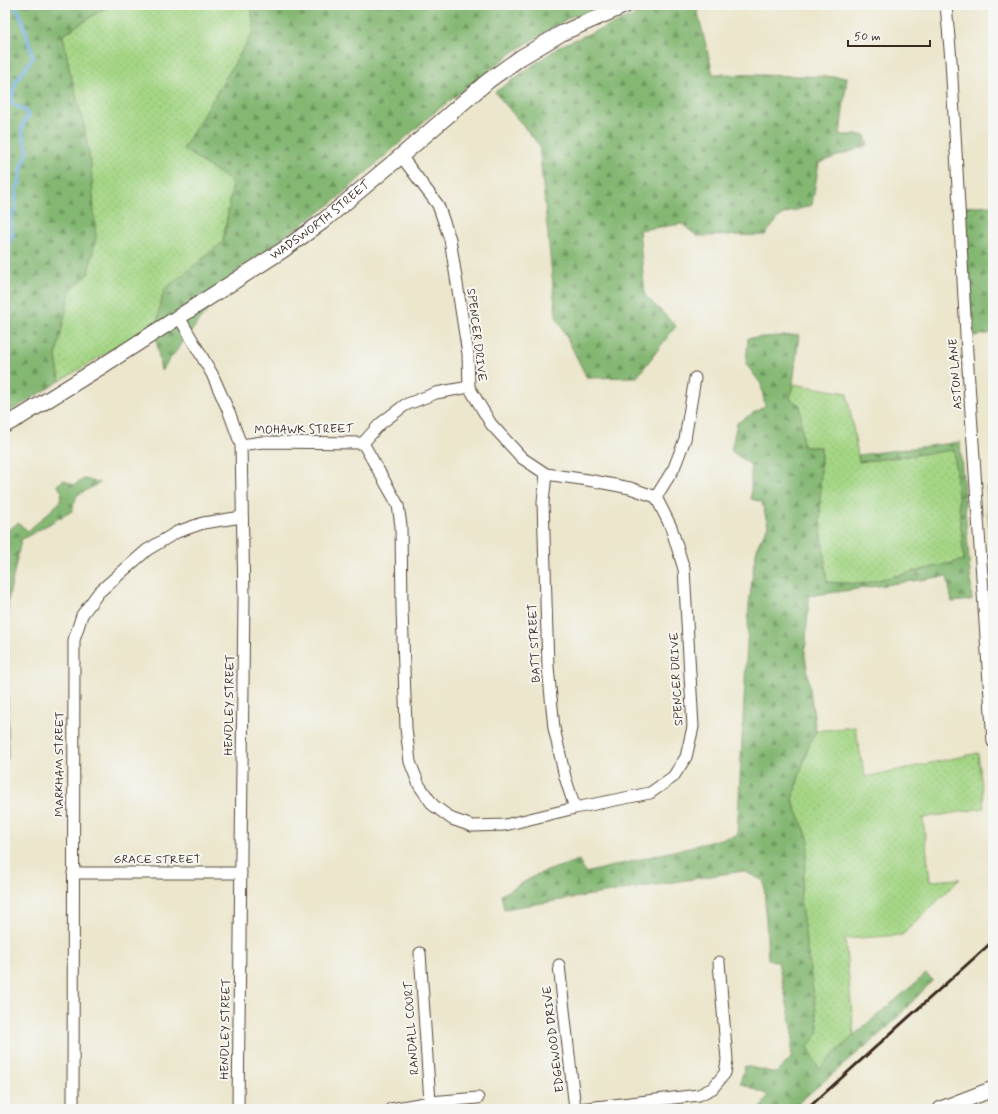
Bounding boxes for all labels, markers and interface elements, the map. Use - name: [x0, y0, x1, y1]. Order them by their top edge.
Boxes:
- scale bar: [848, 22, 930, 48]
- text: 50 m: [854, 29, 881, 45]
- street label: WADSWORTH STREET: [267, 177, 374, 264]
- street label: SPENCER DRIVE: [462, 287, 490, 383]
- street label: ASTON LANE: [946, 338, 966, 410]
- street label: MOHAWK STREET: [254, 421, 355, 439]
- street label: BATT STREET: [525, 603, 545, 683]
- street label: SPENCER DRIVE: [667, 631, 687, 726]
- street label: HENDLEY STREET: [221, 654, 239, 756]
- street label: MARKHAM STREET: [52, 711, 68, 817]
- street label: GRACE STREET: [113, 852, 201, 868]
- street label: HENDLEY STREET: [217, 978, 235, 1080]
- street label: RANDALL COURT: [401, 980, 423, 1075]
- street label: EDGEWOOD DRIVE: [539, 984, 568, 1093]

